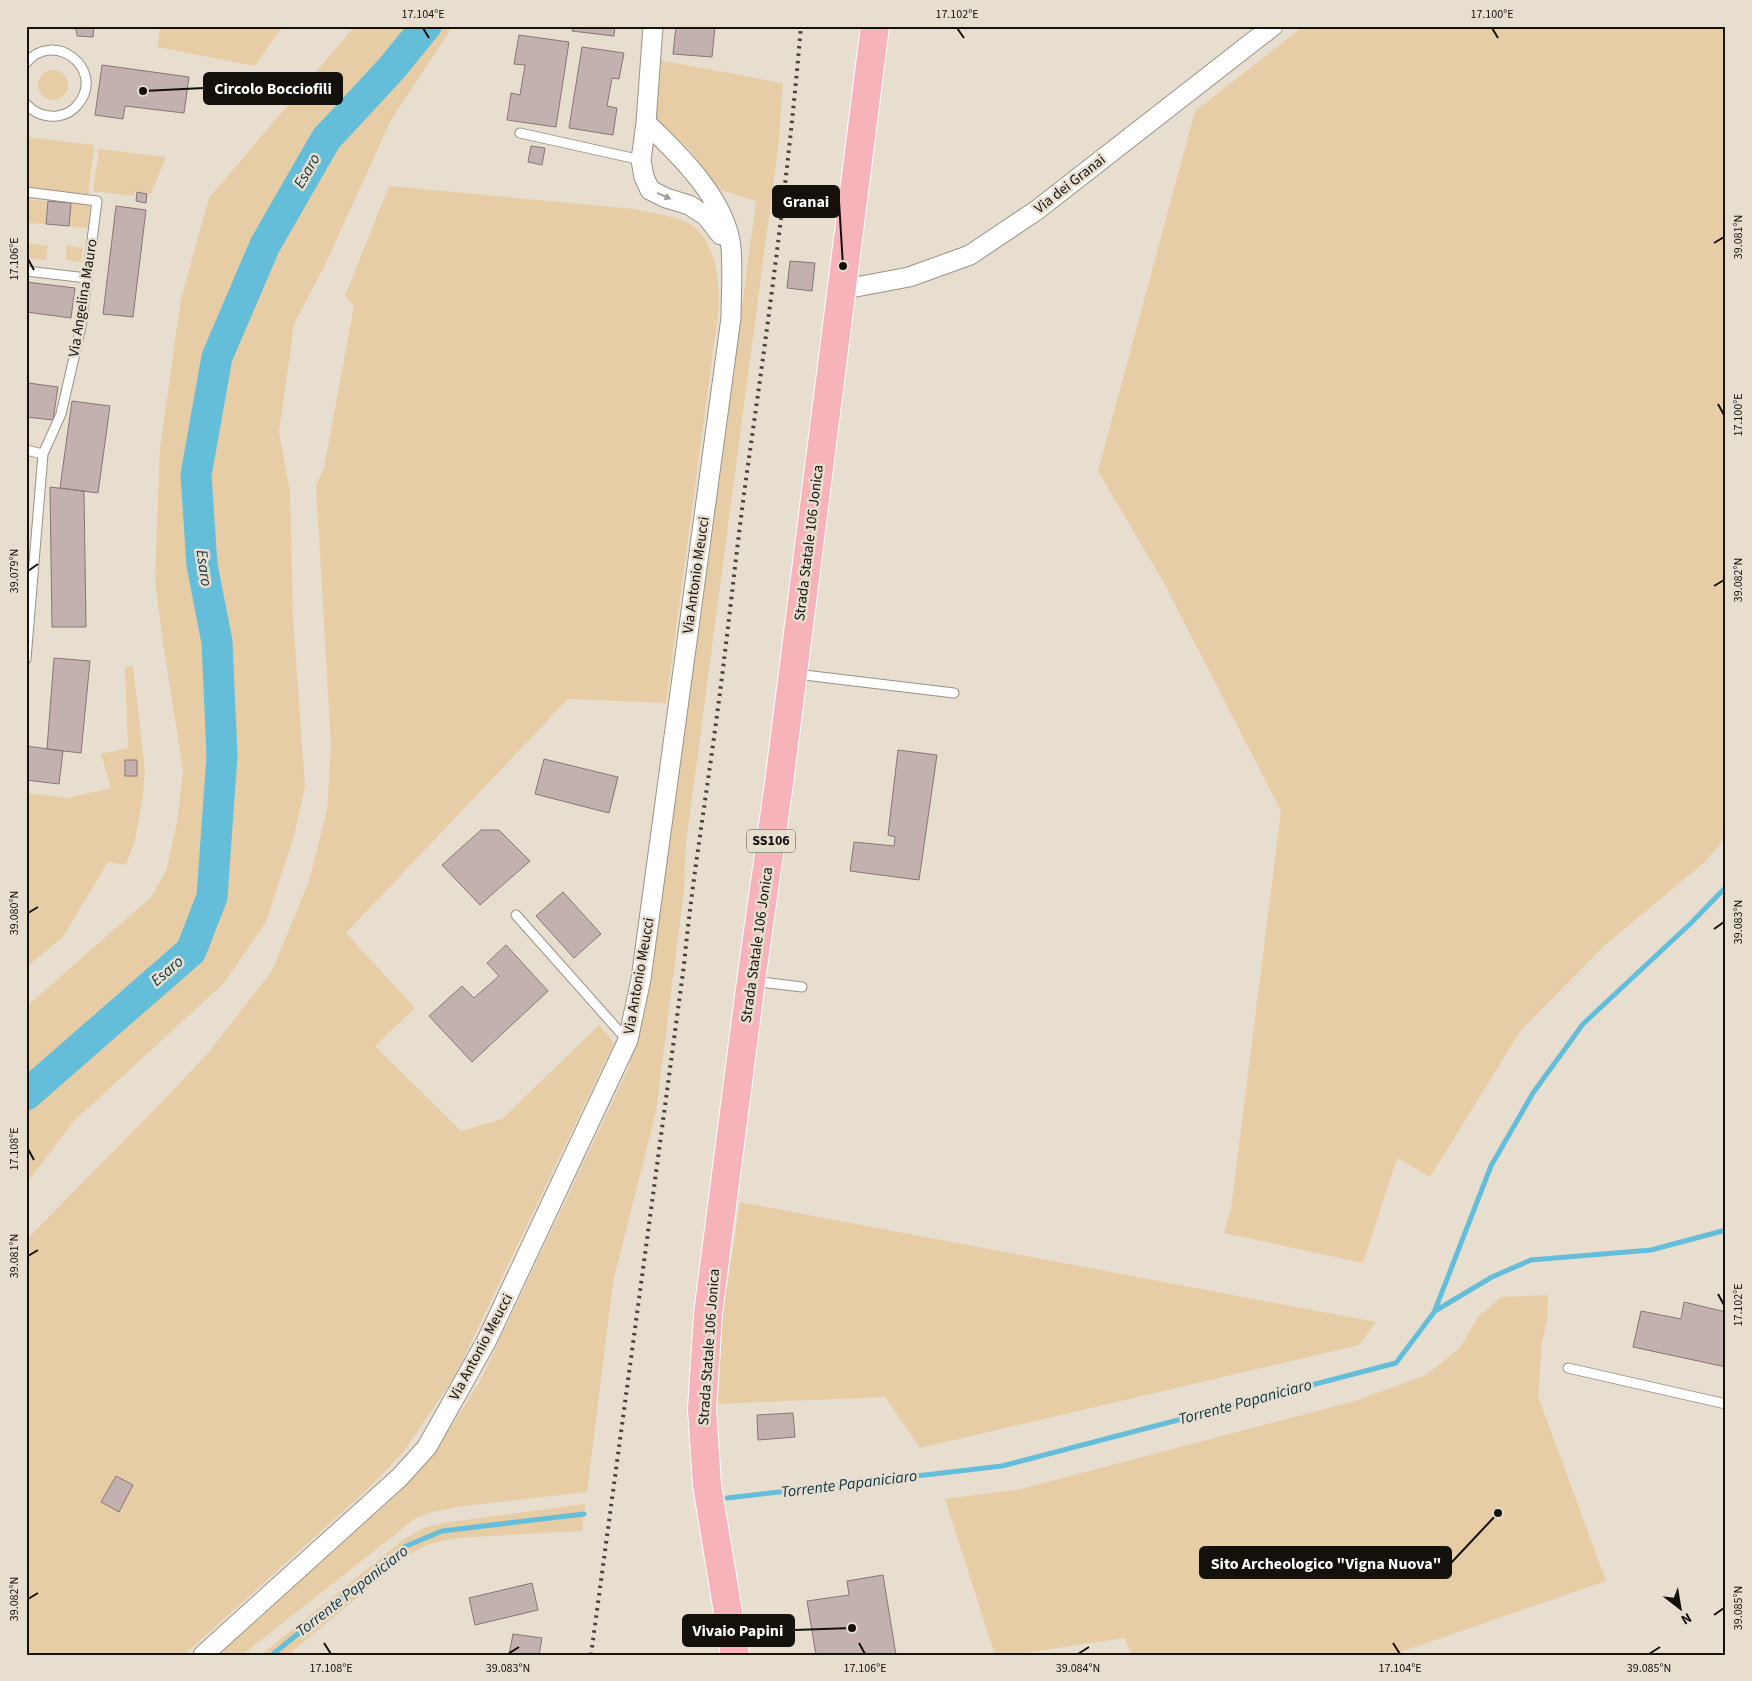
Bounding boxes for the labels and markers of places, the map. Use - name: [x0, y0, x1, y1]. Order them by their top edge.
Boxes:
- callout: Circolo Bocciofili: [204, 73, 342, 104]
- callout: Granai: [773, 186, 839, 217]
- callout: Sito Archeologico "Vigna Nuova": [1200, 1547, 1451, 1578]
- callout: Vivaio Papini: [683, 1615, 794, 1646]

